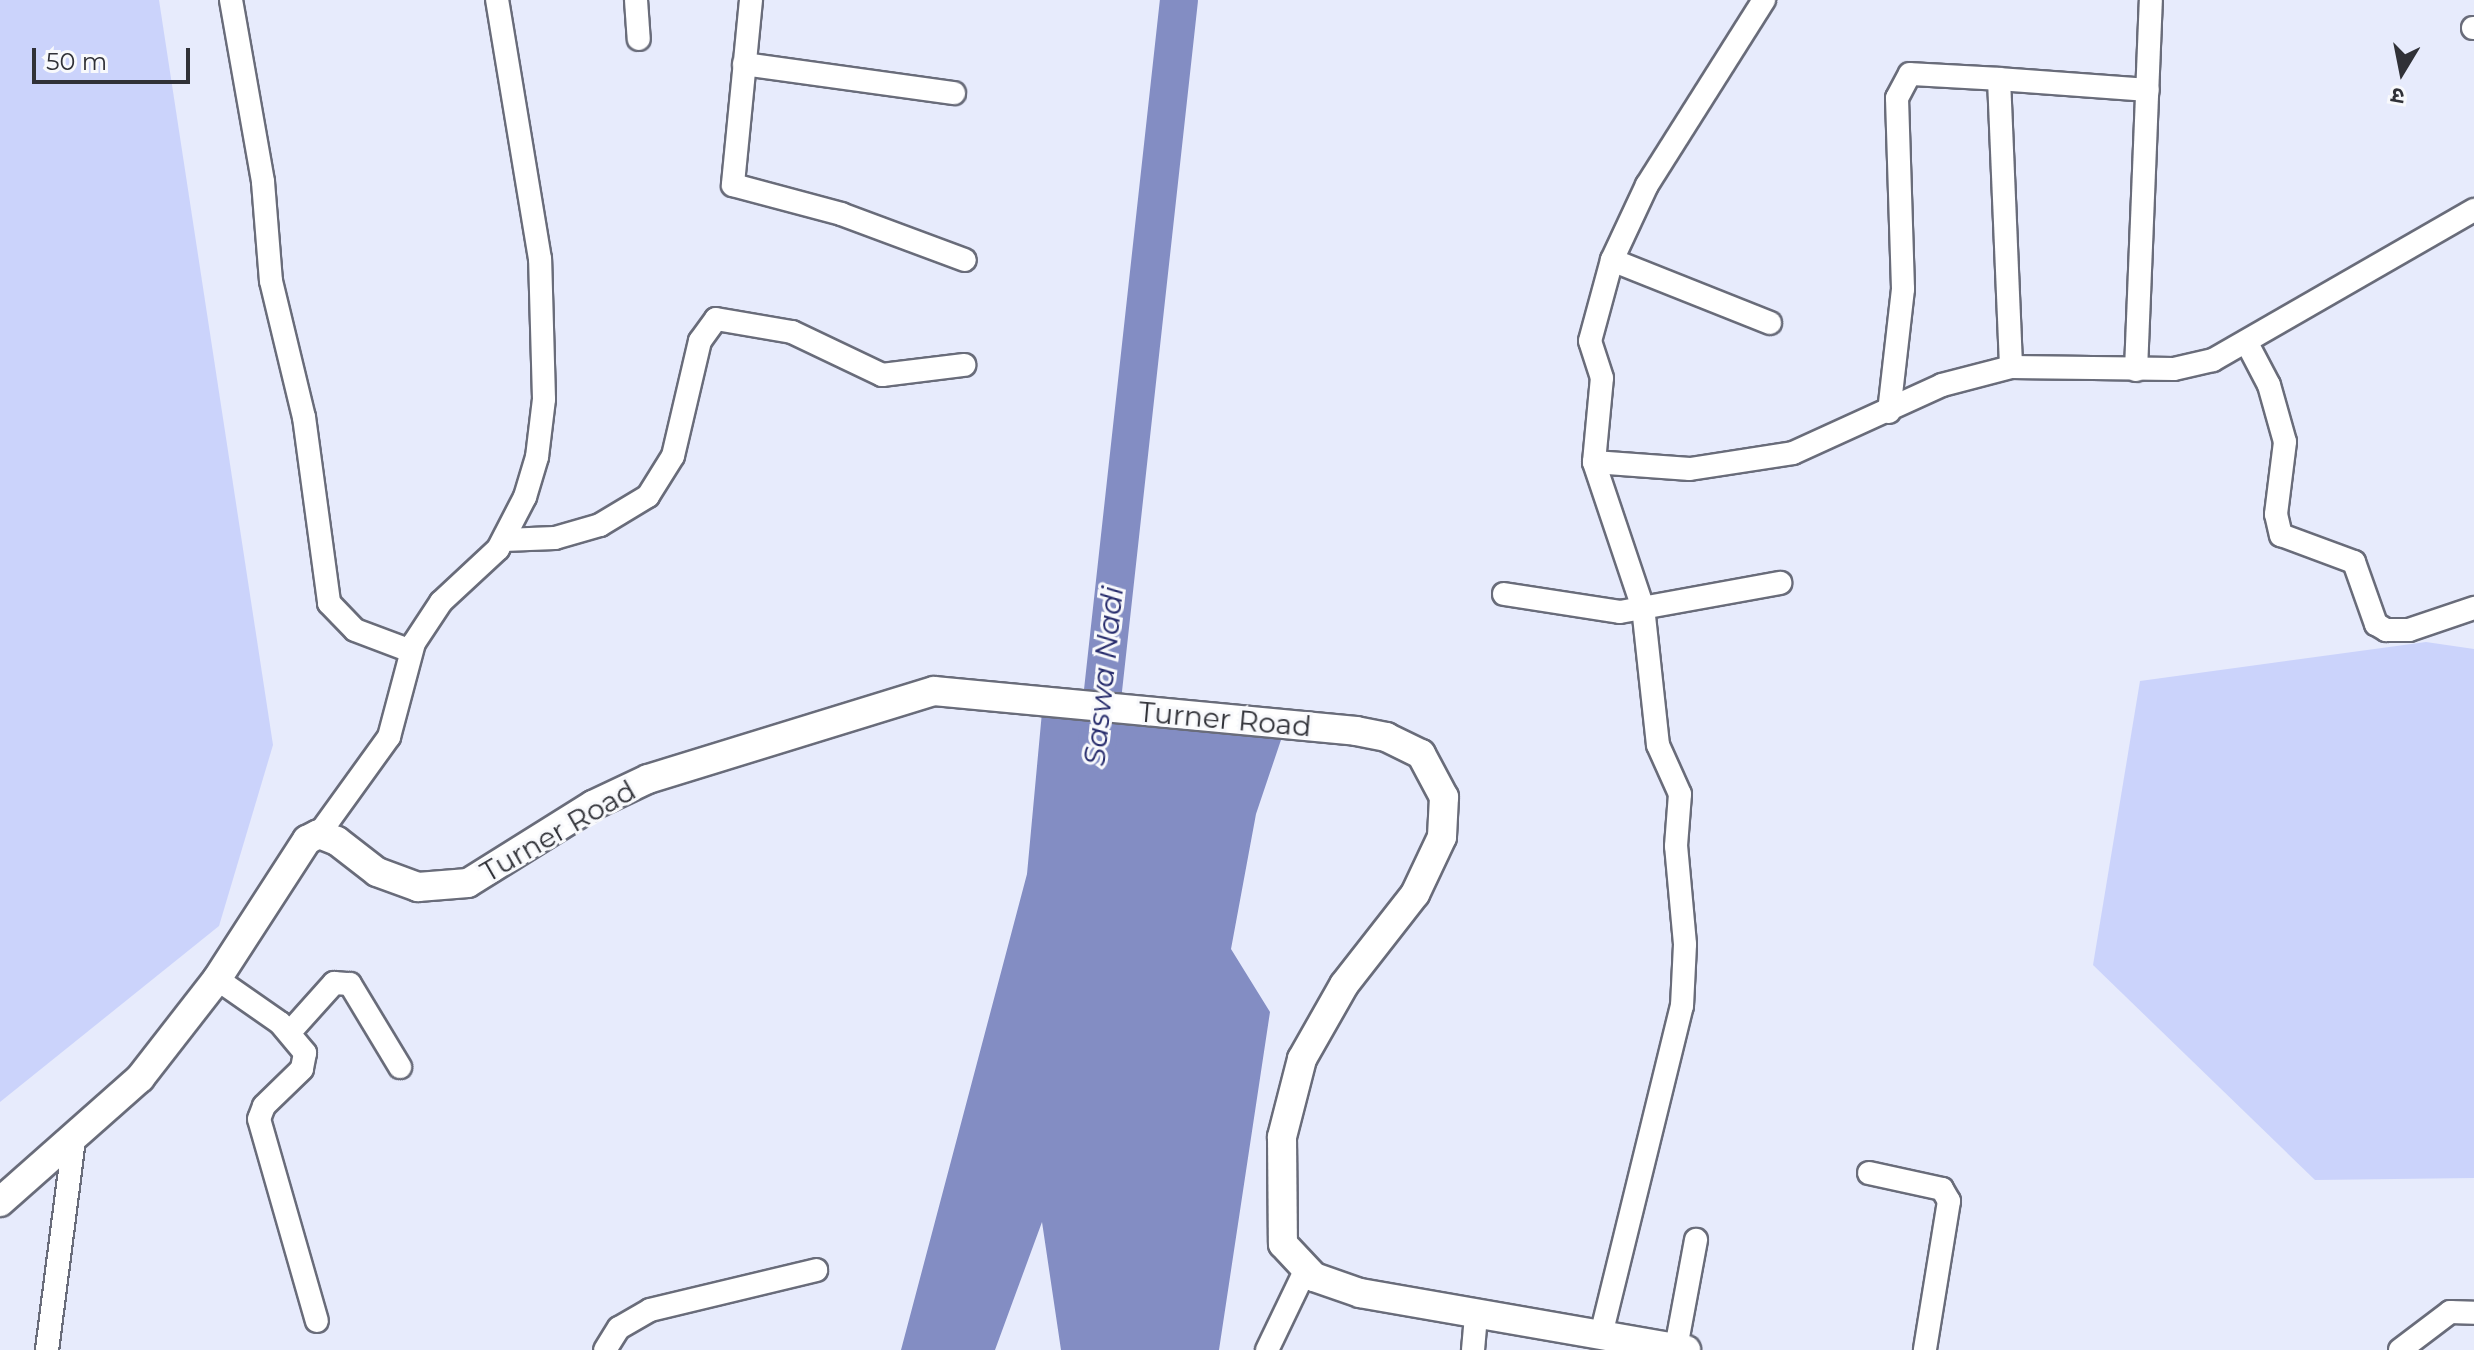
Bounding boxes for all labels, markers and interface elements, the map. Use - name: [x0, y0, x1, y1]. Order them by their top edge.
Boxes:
- scale bar: [36, 32, 194, 82]
- north arrow: [2362, 32, 2442, 112]
- text: 50 m: [46, 47, 107, 76]
- text: उ: [2389, 82, 2406, 111]
- water label: Saswa Nadi: [1077, 584, 1131, 768]
- street label: Turner Road: [1137, 695, 1313, 743]
- street label: Turner Road: [475, 773, 641, 889]

